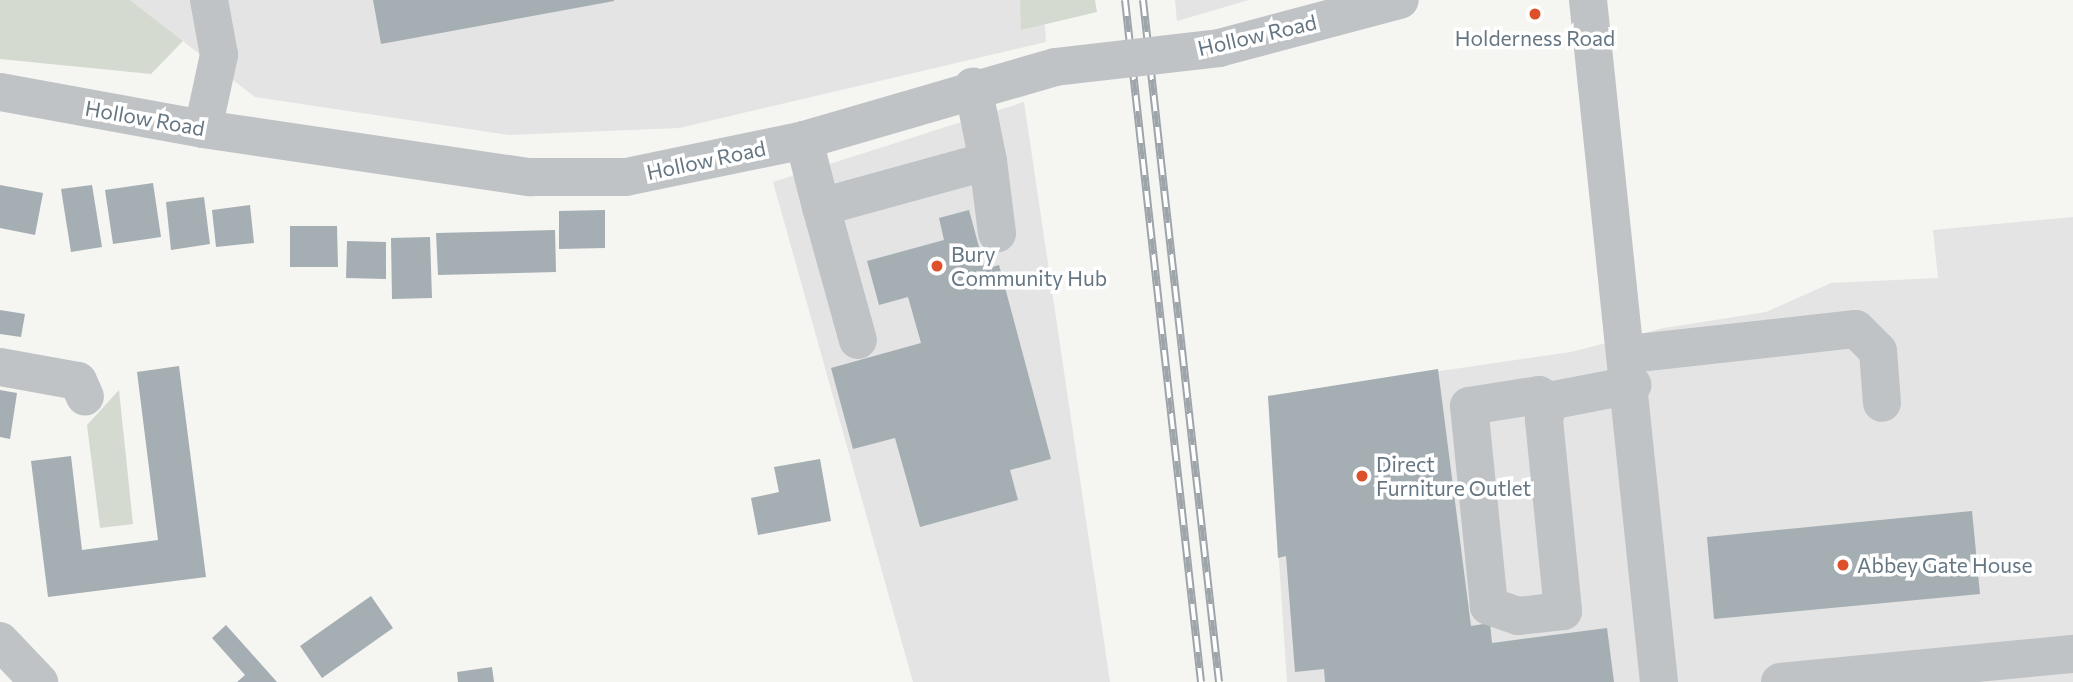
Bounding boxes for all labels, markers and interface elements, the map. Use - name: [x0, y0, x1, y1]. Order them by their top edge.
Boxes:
- marker: Holderness Road: [1527, 6, 1543, 22]
- street label: Hollow Road: [1195, 9, 1319, 61]
- place label: Holderness Road: [1455, 25, 1615, 51]
- street label: Hollow Road: [83, 95, 207, 141]
- street label: Hollow Road: [644, 135, 768, 185]
- place label: Bury Community Hub: [951, 241, 1107, 291]
- marker: Bury Community Hub: [929, 258, 945, 274]
- place label: Direct Furniture Outlet: [1376, 451, 1531, 501]
- marker: Direct Furniture Outlet: [1354, 468, 1370, 484]
- place label: Abbey Gate House: [1857, 552, 2033, 578]
- marker: Abbey Gate House: [1835, 557, 1851, 573]

